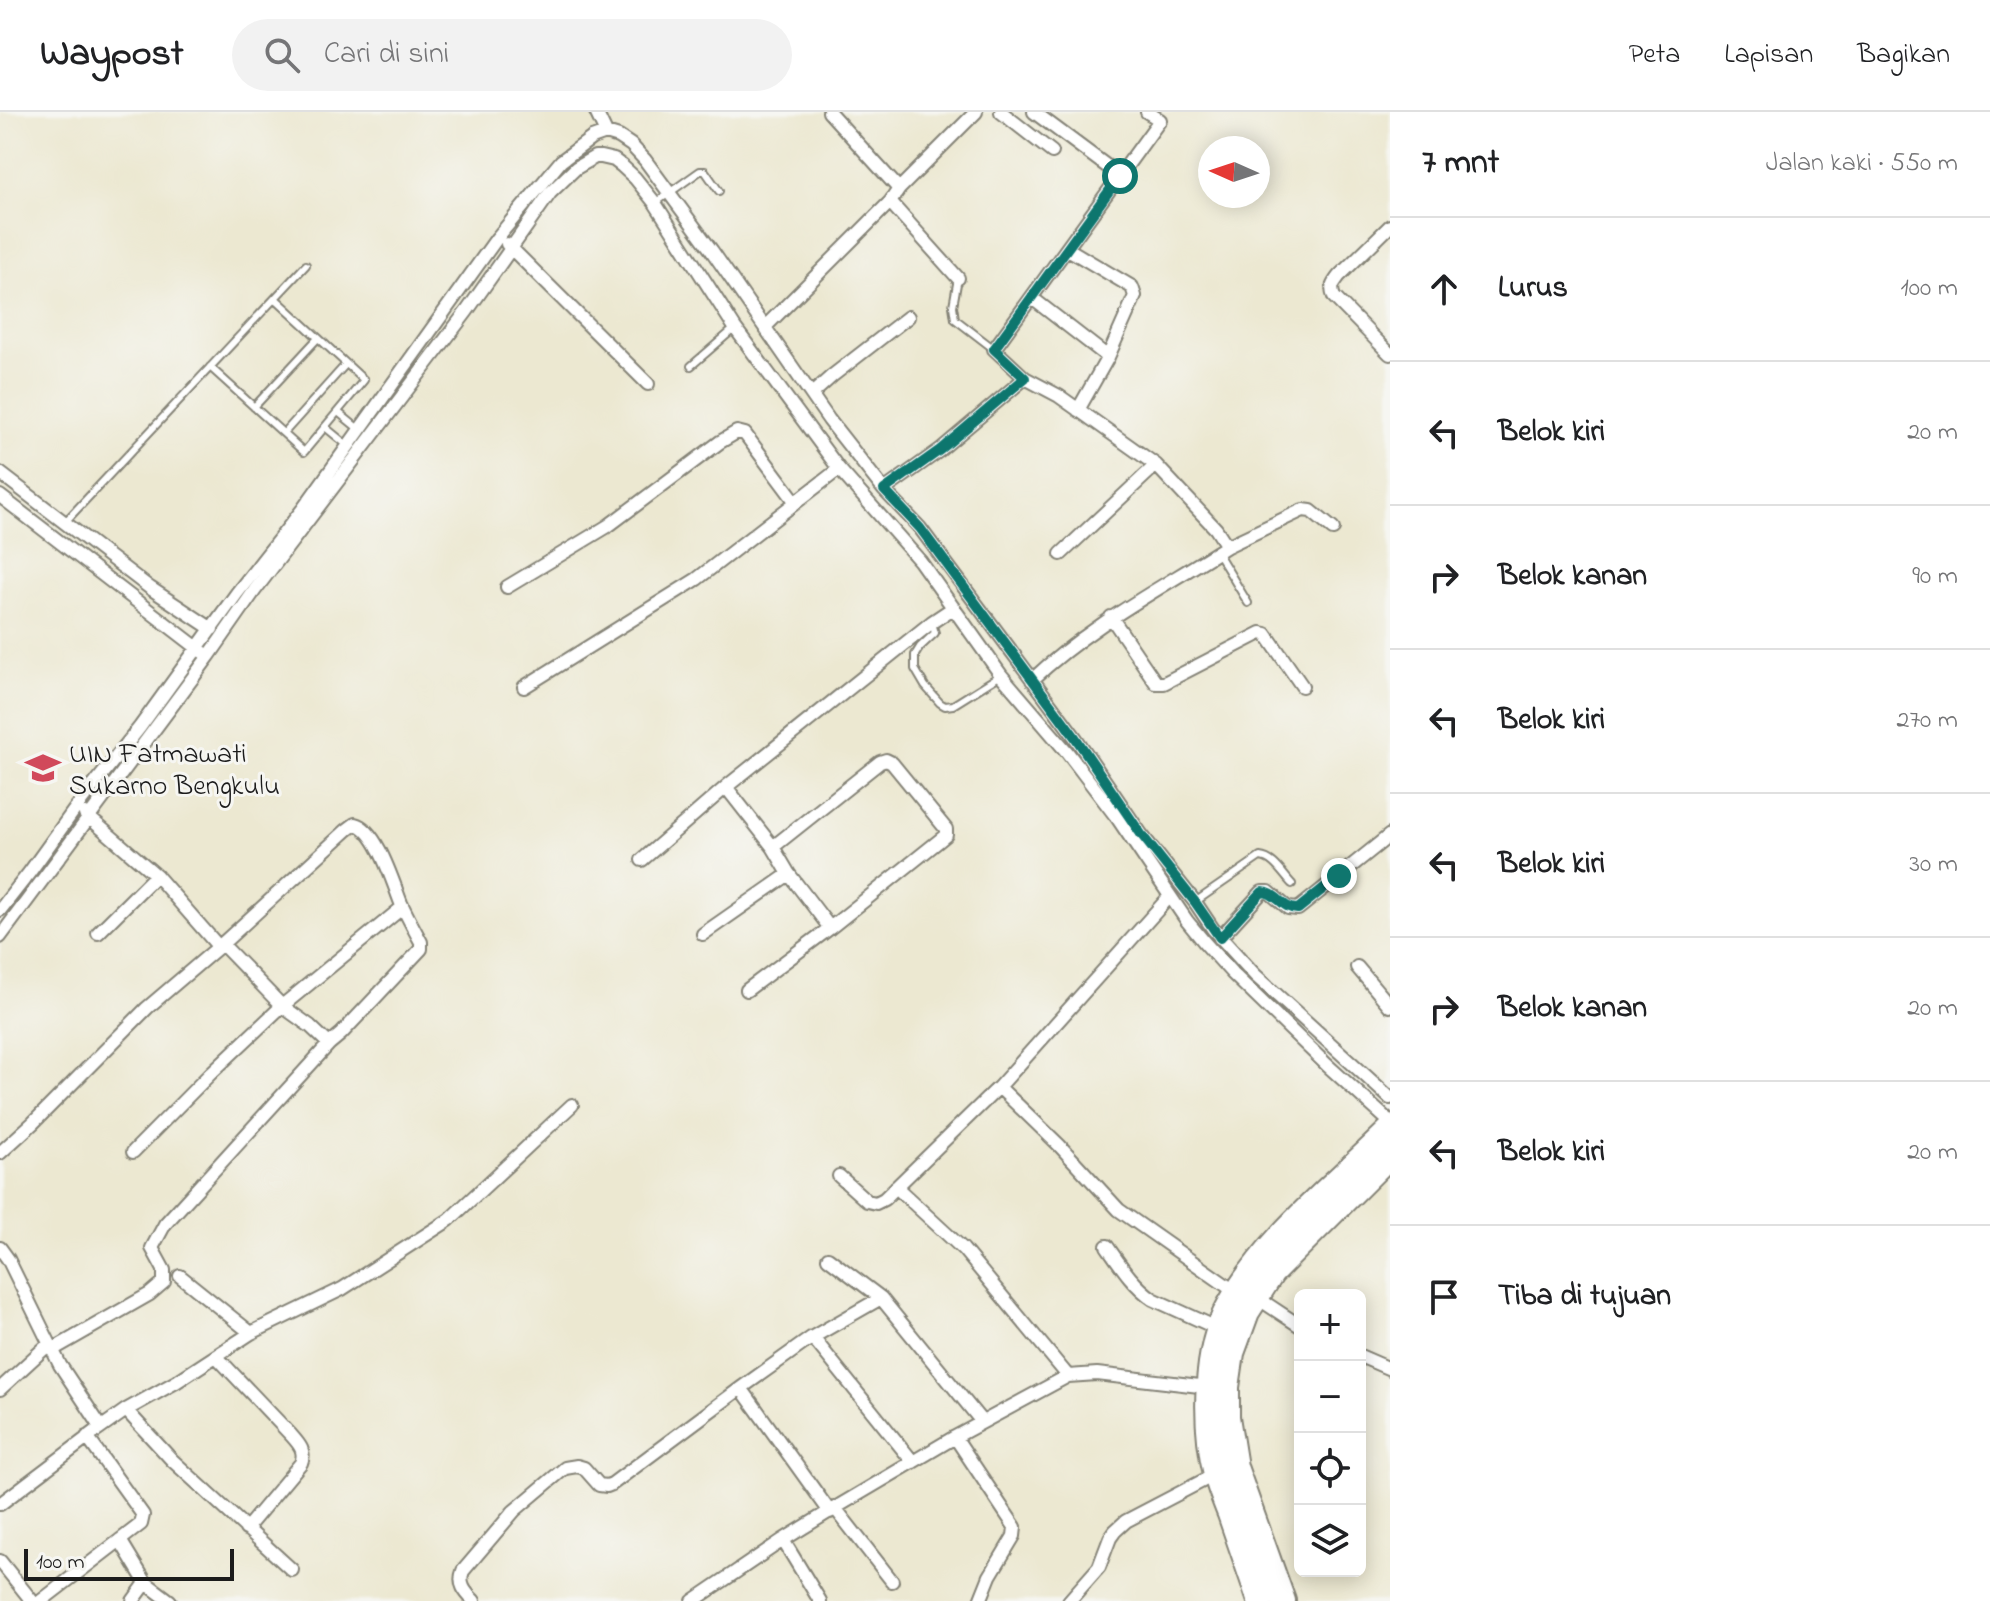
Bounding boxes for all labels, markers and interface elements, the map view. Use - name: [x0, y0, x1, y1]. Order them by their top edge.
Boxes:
- search box: [232, 19, 792, 91]
- text: Waypost: [40, 27, 184, 83]
- icon: search: [260, 33, 304, 77]
- text: Cari di sini: [324, 33, 449, 77]
- text: Peta: [1629, 35, 1680, 76]
- text: Lapisan: [1724, 35, 1813, 76]
- text: Bagikan: [1857, 35, 1950, 76]
- north arrow: [1198, 136, 1270, 208]
- text: 7 mnt: [1422, 139, 1499, 189]
- text: Jalan kaki · 550 m: [1766, 145, 1958, 183]
- route start: [1102, 158, 1138, 194]
- icon: ahead: [1422, 267, 1466, 311]
- text: Lurus: [1498, 267, 1568, 311]
- text: 100 m: [1901, 270, 1958, 308]
- icon: left: [1422, 411, 1466, 455]
- text: Belok kiri: [1498, 411, 1605, 455]
- text: 20 m: [1907, 414, 1958, 452]
- icon: right: [1422, 555, 1466, 599]
- text: Belok kanan: [1498, 555, 1647, 599]
- text: 90 m: [1912, 558, 1958, 596]
- icon: left: [1422, 699, 1466, 743]
- text: Belok kiri: [1498, 699, 1605, 743]
- text: 270 m: [1896, 702, 1958, 740]
- place label: UIN Fatmawati Sukarno Bengkulu: [69, 735, 280, 808]
- school or university icon: UIN Fatmawati Sukarno Bengkulu: [24, 749, 62, 787]
- icon: left: [1422, 843, 1466, 887]
- text: Belok kiri: [1498, 843, 1605, 887]
- text: 30 m: [1909, 846, 1958, 884]
- route end: [1321, 858, 1357, 894]
- icon: right: [1422, 987, 1466, 1031]
- text: Belok kanan: [1498, 987, 1647, 1031]
- text: 20 m: [1907, 990, 1958, 1028]
- icon: left: [1422, 1131, 1466, 1175]
- text: Belok kiri: [1498, 1131, 1605, 1175]
- text: 20 m: [1907, 1134, 1958, 1172]
- icon: arrive: [1422, 1275, 1466, 1319]
- text: Tiba di tujuan: [1498, 1275, 1671, 1319]
- map controls: [1294, 1289, 1366, 1577]
- button: +: [1294, 1289, 1366, 1361]
- button: −: [1294, 1361, 1366, 1433]
- button: locate: [1294, 1433, 1366, 1505]
- button: layers: [1294, 1505, 1366, 1577]
- scale bar: [24, 1545, 234, 1581]
- text: 100 m: [36, 1547, 85, 1579]

